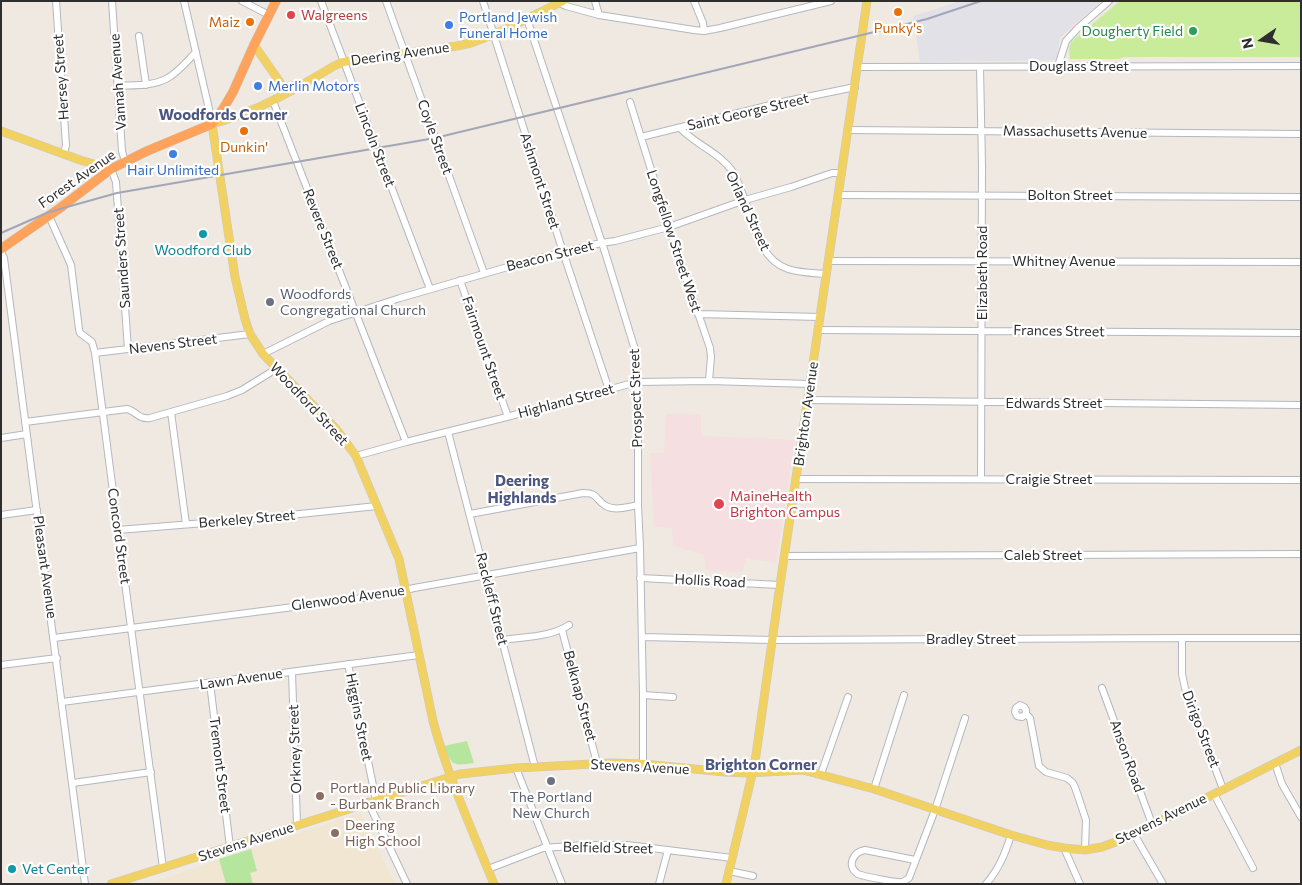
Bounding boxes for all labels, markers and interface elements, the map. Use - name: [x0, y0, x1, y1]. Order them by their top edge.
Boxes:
- marker: Punky's: [892, 6, 904, 18]
- place label: Walgreens: [301, 7, 368, 23]
- marker: Walgreens: [285, 9, 297, 21]
- place label: Portland Jewish Funeral Home: [459, 9, 557, 41]
- place label: Maiz: [209, 14, 240, 30]
- north arrow: [1237, 15, 1287, 65]
- marker: Maiz: [244, 16, 256, 28]
- marker: Portland Jewish Funeral Home: [443, 19, 455, 31]
- place label: Punky's: [874, 20, 922, 36]
- place label: Dougherty Field: [1082, 23, 1183, 39]
- marker: Dougherty Field: [1187, 25, 1199, 37]
- street label: Hersey Street: [50, 33, 72, 121]
- street label: Vannah Avenue: [106, 33, 130, 131]
- text: N: [1237, 36, 1256, 51]
- street label: Deering Avenue: [350, 39, 450, 69]
- street label: Douglass Street: [1029, 58, 1129, 74]
- place label: Merlin Motors: [268, 78, 360, 94]
- marker: Merlin Motors: [252, 80, 264, 92]
- street label: Saint George Street: [686, 90, 810, 134]
- street label: Coyle Street: [414, 97, 456, 177]
- street label: Lincoln Street: [351, 101, 399, 189]
- district label: Woodfords Corner: [159, 106, 287, 124]
- street label: Massachusetts Avenue: [1003, 122, 1147, 142]
- marker: Dunkin': [238, 125, 250, 137]
- street label: Ashmont Street: [516, 131, 564, 231]
- place label: Dunkin': [220, 139, 268, 155]
- street label: Forest Avenue: [35, 146, 119, 212]
- marker: Hair Unlimited: [167, 148, 179, 160]
- place label: Hair Unlimited: [127, 162, 219, 178]
- street label: Longfellow Street West: [643, 168, 705, 314]
- street label: Orland Street: [722, 168, 774, 254]
- street label: Revere Street: [299, 186, 347, 272]
- street label: Bolton Street: [1027, 187, 1113, 203]
- street label: Saunders Street: [110, 207, 134, 309]
- street label: Elizabeth Road: [974, 226, 990, 320]
- marker: Woodford Club: [197, 228, 209, 240]
- street label: Beacon Street: [505, 237, 595, 275]
- place label: Woodford Club: [154, 242, 252, 258]
- street label: Whitney Avenue: [1012, 253, 1116, 269]
- place label: Woodfords Congregational Church: [280, 286, 426, 318]
- street label: Fairmount Street: [458, 294, 510, 402]
- marker: Woodfords Congregational Church: [264, 296, 276, 308]
- street label: Frances Street: [1013, 322, 1105, 340]
- street label: Nevens Street: [128, 330, 218, 358]
- street label: Prospect Street: [626, 348, 646, 448]
- street label: Woodford Street: [266, 359, 352, 449]
- street label: Brighton Avenue: [790, 361, 822, 467]
- street label: Highland Street: [516, 380, 616, 422]
- street label: Edwards Street: [1006, 395, 1102, 411]
- street label: Craigie Street: [1006, 471, 1092, 487]
- district label: Deering Highlands: [488, 472, 556, 507]
- street label: Concord Street: [104, 487, 134, 585]
- place label: MaineHealth Brighton Campus: [730, 488, 840, 520]
- marker: MaineHealth Brighton Campus: [712, 497, 726, 511]
- street label: Berkeley Street: [198, 506, 296, 532]
- street label: Pleasant Avenue: [29, 514, 61, 620]
- street label: Caleb Street: [1004, 547, 1082, 563]
- street label: Rackleff Street: [472, 551, 512, 647]
- street label: Hollis Road: [674, 571, 746, 591]
- street label: Glenwood Avenue: [290, 582, 406, 614]
- street label: Bradley Street: [926, 631, 1016, 647]
- street label: Belknap Street: [560, 649, 600, 743]
- street label: Lawn Avenue: [198, 665, 284, 693]
- street label: Higgins Street: [342, 671, 376, 763]
- street label: Dirigo Street: [1179, 688, 1223, 770]
- street label: Orkney Street: [285, 704, 305, 794]
- street label: Tremont Street: [206, 716, 234, 814]
- street label: Anson Road: [1106, 718, 1148, 794]
- street label: Stevens Avenue: [590, 756, 690, 778]
- district label: Brighton Corner: [705, 756, 817, 774]
- marker: The Portland New Church: [545, 775, 557, 787]
- place label: Portland Public Library - Burbank Branch: [330, 780, 475, 812]
- place label: The Portland New Church: [510, 789, 592, 822]
- marker: Portland Public Library - Burbank Branch: [314, 790, 326, 802]
- street label: Stevens Avenue: [1113, 790, 1209, 848]
- place label: Deering High School: [345, 817, 421, 850]
- street label: Stevens Avenue: [196, 819, 296, 865]
- marker: Deering High School: [329, 827, 341, 839]
- street label: Belfield Street: [563, 839, 653, 857]
- place label: Vet Center: [22, 861, 90, 877]
- marker: Vet Center: [6, 863, 18, 875]

